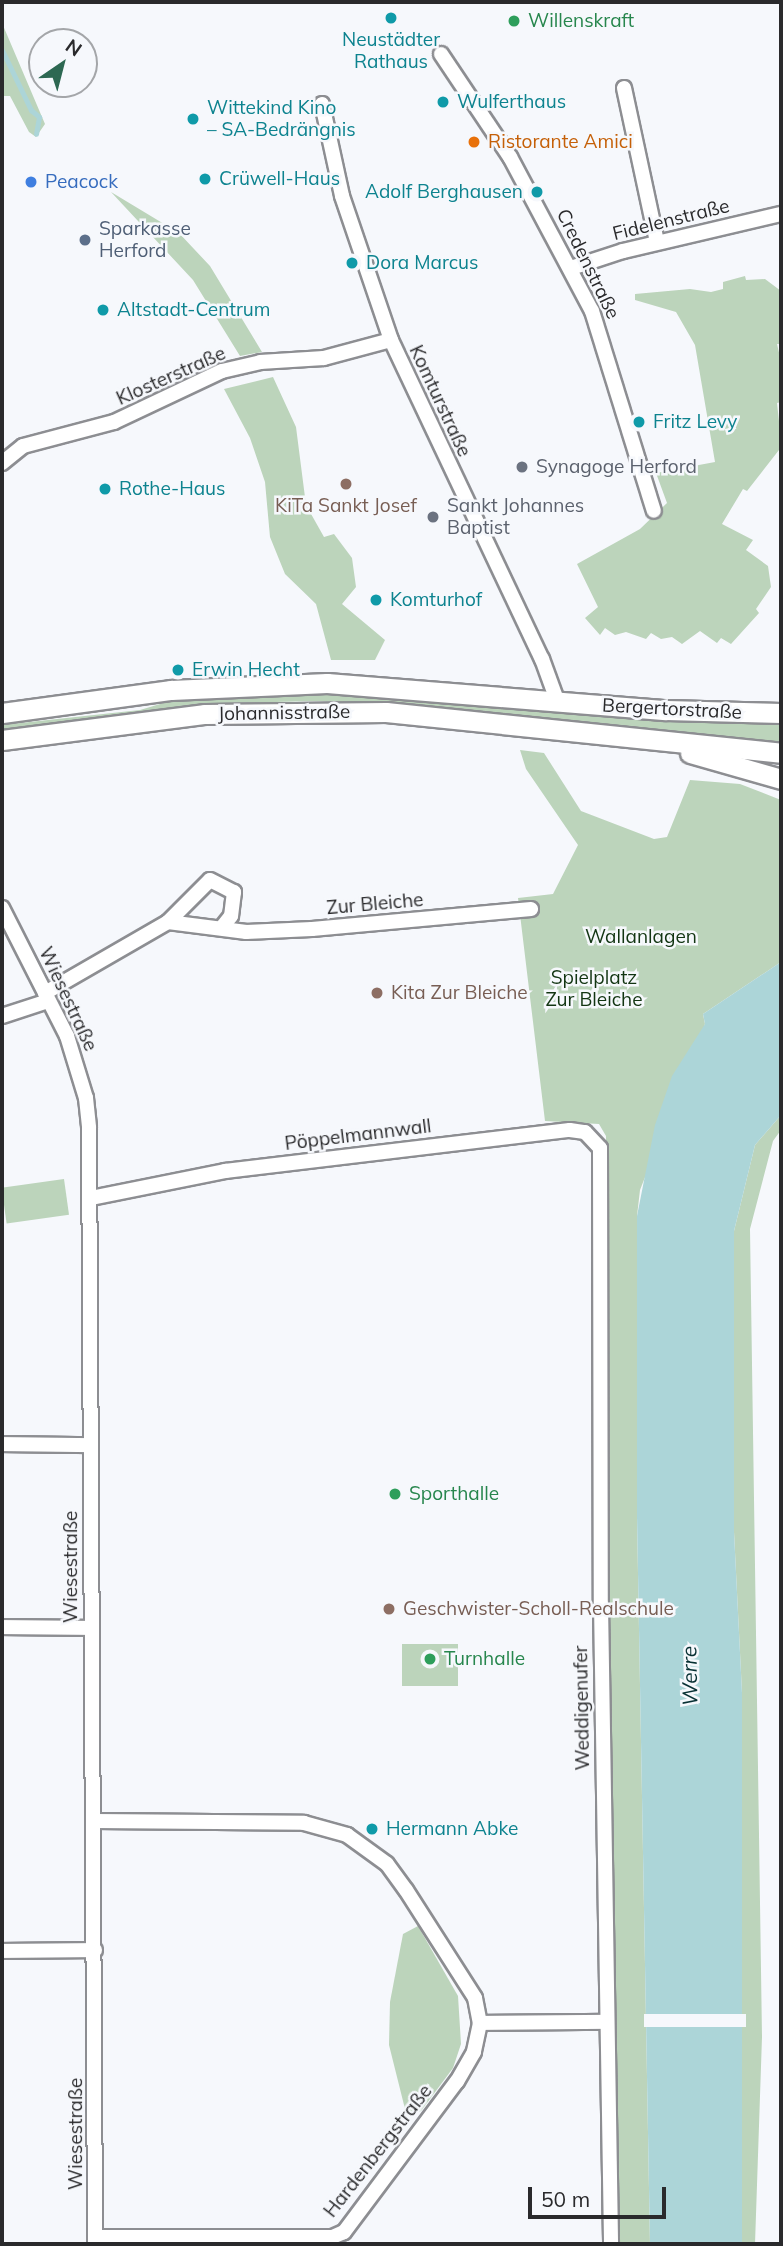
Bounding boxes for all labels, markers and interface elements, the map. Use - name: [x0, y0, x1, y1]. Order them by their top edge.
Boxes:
- marker: Neustädter Rathaus: [383, 10, 399, 26]
- place label: Willenskraft: [528, 10, 634, 32]
- marker: Willenskraft: [506, 13, 522, 29]
- north arrow: [28, 28, 98, 98]
- place label: Neustädter Rathaus: [342, 29, 440, 73]
- text: N: [61, 33, 87, 61]
- place label: Wulferthaus: [457, 91, 566, 113]
- marker: Wulferthaus: [435, 94, 451, 110]
- place label: Wittekind Kino – SA-Bedrängnis: [207, 97, 356, 141]
- marker: Wittekind Kino – SA-Bedrängnis: [185, 111, 201, 127]
- place label: Ristorante Amici: [488, 131, 633, 153]
- marker: Ristorante Amici: [466, 134, 482, 150]
- place label: Crüwell-Haus: [219, 168, 340, 190]
- place label: Peacock: [45, 171, 118, 193]
- marker: Crüwell-Haus: [197, 171, 213, 187]
- marker: Peacock: [23, 174, 39, 190]
- place label: Adolf Berghausen: [365, 181, 523, 203]
- marker: Adolf Berghausen: [529, 184, 545, 200]
- street label: Fidelenstraße: [610, 194, 732, 246]
- street label: Credenstraße: [552, 205, 624, 323]
- place label: Sparkasse Herford: [99, 218, 191, 262]
- marker: Sparkasse Herford: [77, 232, 93, 248]
- place label: Dora Marcus: [366, 252, 478, 274]
- marker: Dora Marcus: [344, 255, 360, 271]
- place label: Altstadt-Centrum: [117, 299, 270, 321]
- marker: Altstadt-Centrum: [95, 302, 111, 318]
- street label: Klosterstraße: [113, 342, 229, 410]
- street label: Komturstraße: [404, 342, 476, 460]
- place label: Fritz Levy: [653, 411, 737, 433]
- marker: Fritz Levy: [631, 414, 647, 430]
- place label: Synagoge Herford: [536, 456, 697, 478]
- marker: Synagoge Herford: [514, 459, 530, 475]
- marker: KiTa Sankt Josef: [338, 476, 354, 492]
- place label: Rothe-Haus: [119, 478, 225, 500]
- marker: Rothe-Haus: [97, 481, 113, 497]
- place label: KiTa Sankt Josef: [275, 495, 417, 517]
- place label: Sankt Johannes Baptist: [447, 495, 584, 539]
- marker: Sankt Johannes Baptist: [425, 509, 441, 525]
- place label: Komturhof: [390, 589, 482, 611]
- marker: Komturhof: [368, 592, 384, 608]
- place label: Erwin Hecht: [192, 659, 300, 681]
- marker: Erwin Hecht: [170, 662, 186, 678]
- street label: Bergertorstraße: [602, 694, 742, 724]
- street label: Johannisstraße: [218, 700, 350, 726]
- street label: Zur Bleiche: [326, 888, 424, 920]
- park label: Wallanlagen: [585, 926, 697, 948]
- street label: Wiesestraße: [34, 943, 102, 1055]
- park label: Spielplatz Zur Bleiche: [545, 967, 643, 1011]
- place label: Kita Zur Bleiche: [391, 982, 528, 1004]
- marker: Kita Zur Bleiche: [369, 985, 385, 1001]
- street label: Pöppelmannwall: [283, 1115, 433, 1155]
- place label: Sporthalle: [409, 1483, 499, 1505]
- marker: Sporthalle: [387, 1486, 403, 1502]
- street label: Wiesestraße: [60, 1511, 82, 1623]
- place label: Geschwister-Scholl-Realschule: [403, 1598, 674, 1620]
- marker: Geschwister-Scholl-Realschule: [381, 1601, 397, 1617]
- street label: Weddigenufer: [570, 1645, 594, 1771]
- water label: Werre: [676, 1646, 702, 1706]
- place label: Turnhalle: [444, 1648, 525, 1670]
- marker: Turnhalle: [422, 1651, 438, 1667]
- place label: Hermann Abke: [386, 1818, 518, 1840]
- marker: Hermann Abke: [364, 1821, 380, 1837]
- street label: Wiesestraße: [65, 2078, 87, 2190]
- street label: Hardenbergstraße: [319, 2080, 437, 2222]
- scale bar: [531, 2172, 669, 2216]
- text: 50 m: [541, 2186, 590, 2212]

